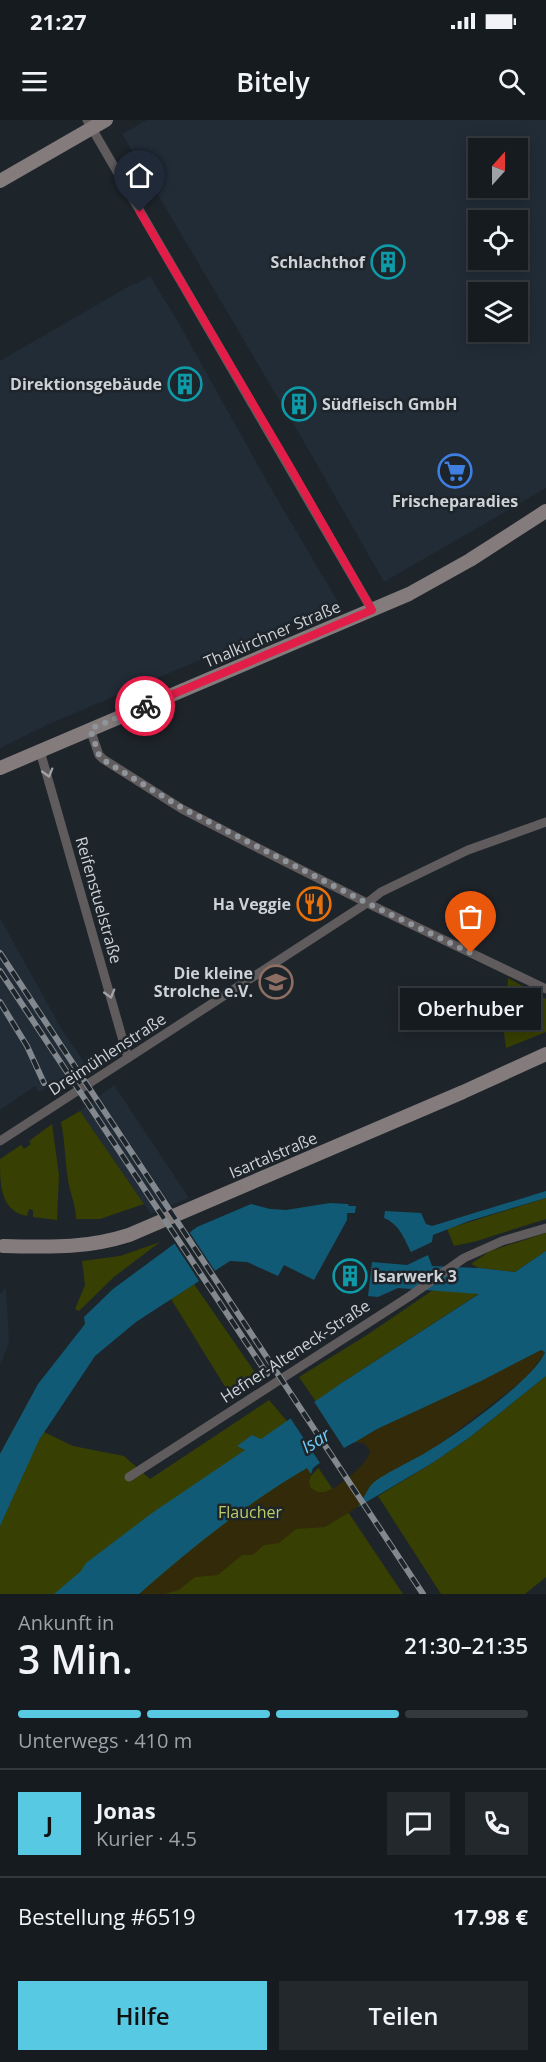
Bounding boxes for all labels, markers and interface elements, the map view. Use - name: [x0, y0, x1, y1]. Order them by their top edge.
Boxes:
- text: 21:27: [30, 6, 87, 36]
- text: Bitely: [236, 63, 310, 100]
- icon: menu: [18, 65, 51, 98]
- icon: search: [495, 65, 528, 98]
- north arrow: [468, 138, 528, 198]
- map controls: [468, 138, 528, 342]
- pin: [114, 150, 165, 212]
- icon: home: [123, 159, 156, 192]
- button: locate: [468, 210, 528, 270]
- building icon: Schlachthof: [370, 244, 406, 280]
- place label: Schlachthof: [271, 251, 366, 273]
- button: layers: [468, 282, 528, 342]
- building icon: Direktionsgebäude: [167, 366, 203, 402]
- place label: Direktionsgebäude: [10, 373, 162, 395]
- building icon: Südfleisch GmbH: [281, 386, 317, 422]
- place label: Südfleisch GmbH: [322, 393, 457, 415]
- supermarket icon: Frischeparadies: [437, 453, 473, 489]
- place label: Frischeparadies: [392, 490, 518, 512]
- street label: Thalkirchner Straße: [200, 595, 344, 673]
- courier: [115, 676, 175, 736]
- icon: bike: [129, 690, 162, 723]
- one-way arrow: [40, 768, 53, 778]
- street label: Reifenstuelstraße: [70, 834, 128, 966]
- restaurant icon: Ha Veggie: [296, 886, 332, 922]
- pin: [445, 891, 496, 953]
- place label: Ha Veggie: [213, 893, 291, 915]
- icon: bag: [454, 900, 487, 933]
- place label: Die kleine Strolche e.V.: [154, 962, 253, 1002]
- school or university icon: Die kleine Strolche e.V.: [258, 964, 294, 1000]
- one-way arrow: [103, 988, 115, 999]
- callout: Oberhuber: [400, 989, 542, 1031]
- text: Oberhuber: [417, 995, 524, 1022]
- street label: Dreimühlenstraße: [44, 1008, 170, 1100]
- street label: Isartalstraße: [226, 1127, 321, 1183]
- building icon: Isarwerk 3: [332, 1258, 368, 1294]
- place label: Isarwerk 3: [373, 1265, 457, 1287]
- street label: Hefner-Alteneck-Straße: [216, 1294, 374, 1408]
- water label: Isar: [296, 1422, 335, 1458]
- park label: Flaucher: [218, 1501, 282, 1523]
- text: Ankunft in: [18, 1609, 114, 1636]
- text: 21:30–21:35: [404, 1630, 528, 1660]
- text: 3 Min.: [18, 1632, 133, 1685]
- text: Unterwegs · 410 m: [18, 1727, 192, 1754]
- button: chat: [387, 1792, 450, 1855]
- button: phone: [465, 1792, 528, 1855]
- text: Jonas: [96, 1795, 156, 1825]
- text: J: [46, 1808, 53, 1838]
- text: Kurier · 4.5: [96, 1825, 197, 1852]
- text: Bestellung #6519: [18, 1901, 196, 1931]
- text: 17.98 €: [453, 1901, 528, 1931]
- button: Hilfe: [18, 1981, 267, 2050]
- button: Teilen: [279, 1981, 528, 2050]

